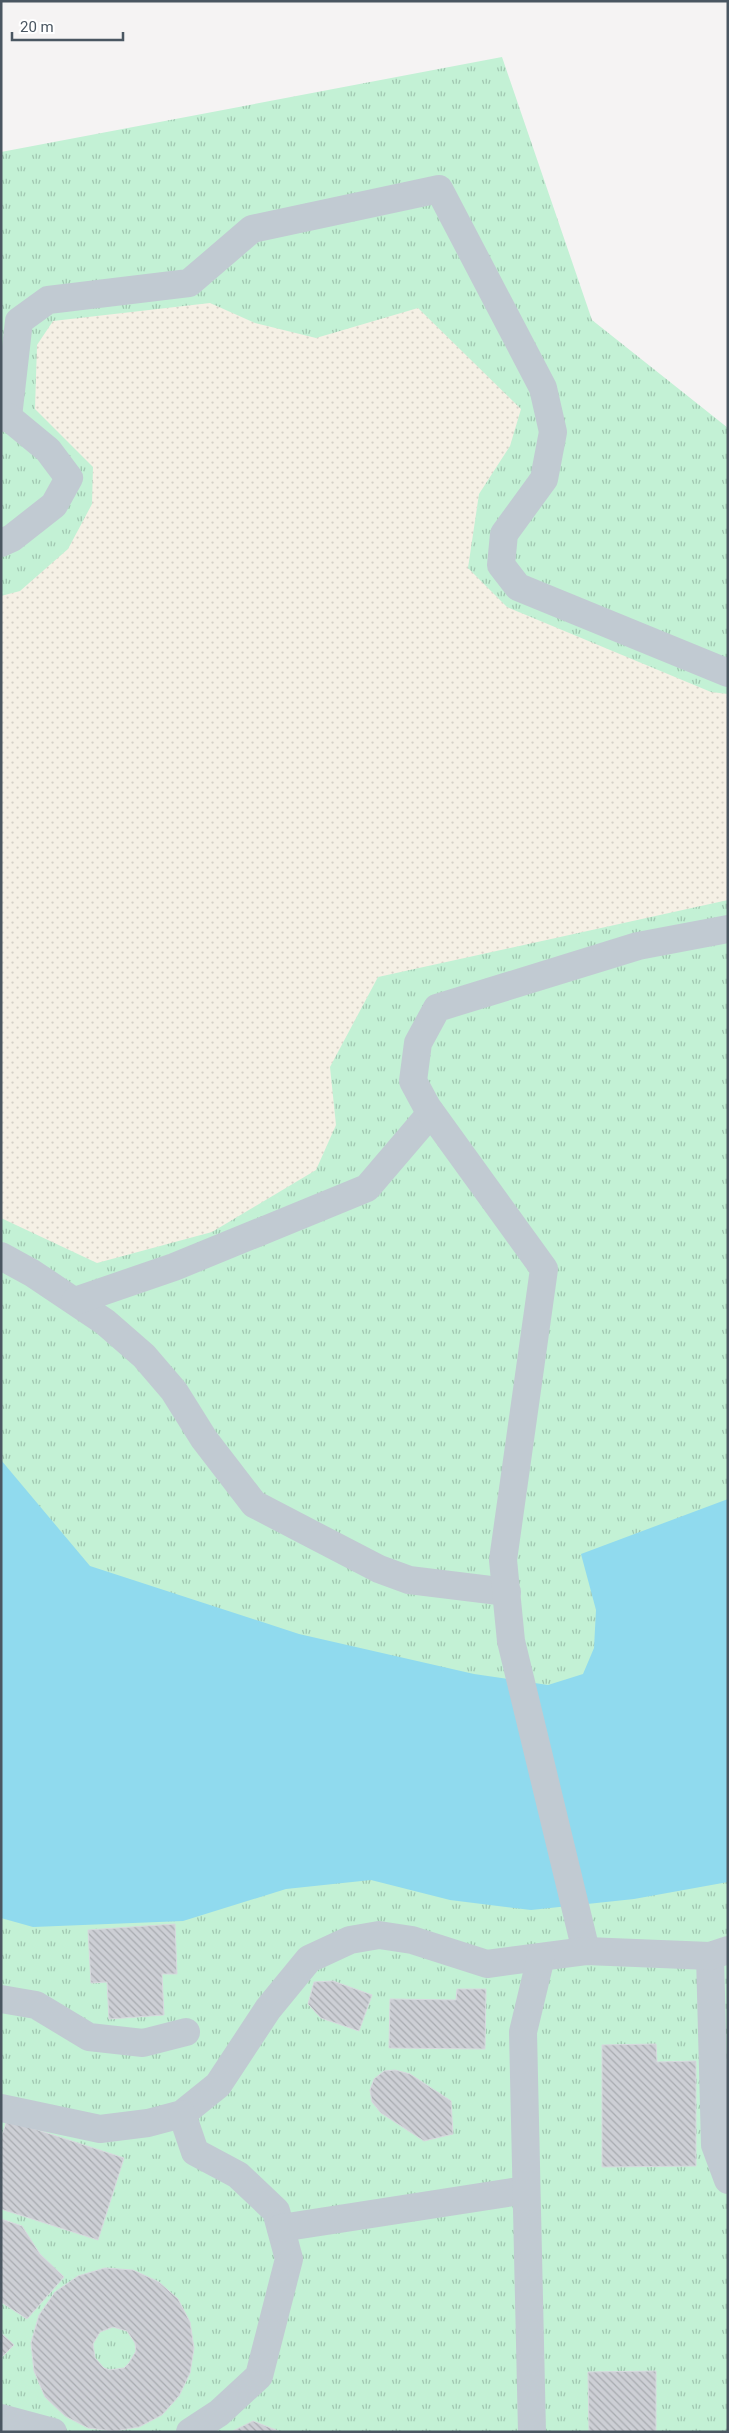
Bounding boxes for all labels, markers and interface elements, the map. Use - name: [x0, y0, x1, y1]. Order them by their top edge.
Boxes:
- scale bar: [12, 10, 124, 42]
- text: 20 m: [20, 18, 54, 36]

